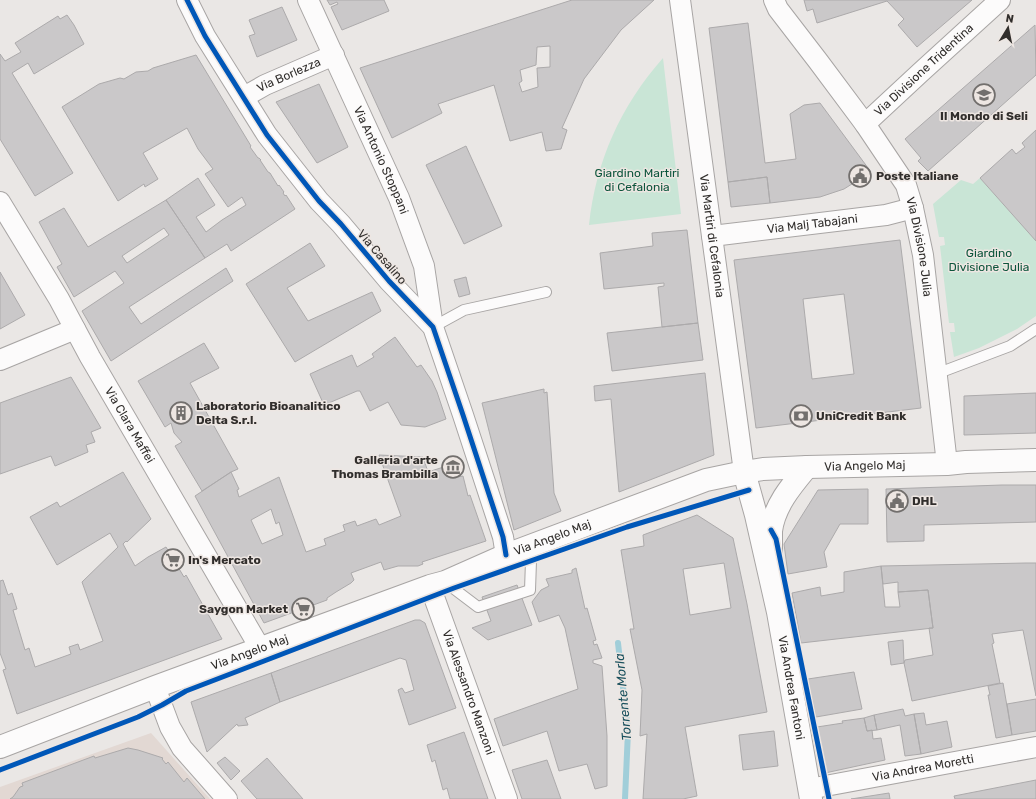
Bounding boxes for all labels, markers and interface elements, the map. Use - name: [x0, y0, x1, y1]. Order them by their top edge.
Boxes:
- north arrow: [988, 8, 1028, 48]
- text: N: [1005, 12, 1015, 26]
- street label: Via Divisione Tridentina: [871, 21, 976, 119]
- street label: Via Borlezza: [254, 55, 323, 95]
- school or university icon: Il Mondo di Seli: [971, 82, 997, 108]
- street label: Via Antonio Stoppani: [351, 104, 411, 216]
- place label: Il Mondo di Seli: [940, 109, 1028, 123]
- public building icon: Poste Italiane: [847, 163, 873, 189]
- park label: Giardino Martiri di Cefalonia: [594, 166, 680, 194]
- place label: Poste Italiane: [876, 169, 959, 183]
- street label: Via Martiri di Cefalonia: [697, 173, 727, 298]
- street label: Via Divisione Julia: [903, 195, 935, 297]
- street label: Via Malj Tabajani: [766, 211, 859, 236]
- street label: Via Casalino: [355, 227, 410, 287]
- park label: Giardino Divisione Julia: [949, 246, 1029, 274]
- street label: Via Clara Maffei: [102, 384, 157, 466]
- place label: Laboratorio Bioanalitico Delta S.r.l.: [196, 399, 341, 427]
- building icon: Laboratorio Bioanalitico Delta S.r.l.: [168, 400, 194, 426]
- bank icon: UniCredit Bank: [788, 403, 814, 429]
- place label: UniCredit Bank: [816, 409, 906, 423]
- place label: Galleria d'arte Thomas Brambilla: [331, 453, 438, 481]
- museum icon: Galleria d'arte Thomas Brambilla: [440, 454, 466, 480]
- street label: Via Angelo Maj: [824, 458, 906, 474]
- public building icon: DHL: [884, 488, 910, 514]
- place label: DHL: [912, 494, 937, 508]
- street label: Via Angelo Maj: [512, 517, 593, 558]
- supermarket icon: In's Mercato: [160, 547, 186, 573]
- place label: In's Mercato: [188, 553, 261, 567]
- supermarket icon: Saygon Market: [290, 596, 316, 622]
- place label: Saygon Market: [199, 602, 288, 616]
- street label: Via Alessandro Manzoni: [439, 628, 497, 757]
- street label: Via Angelo Maj: [209, 632, 290, 673]
- street label: Via Andrea Fantoni: [775, 635, 807, 741]
- water label: Torrente Morla: [612, 652, 634, 741]
- street label: Via Andrea Moretti: [871, 752, 975, 784]

